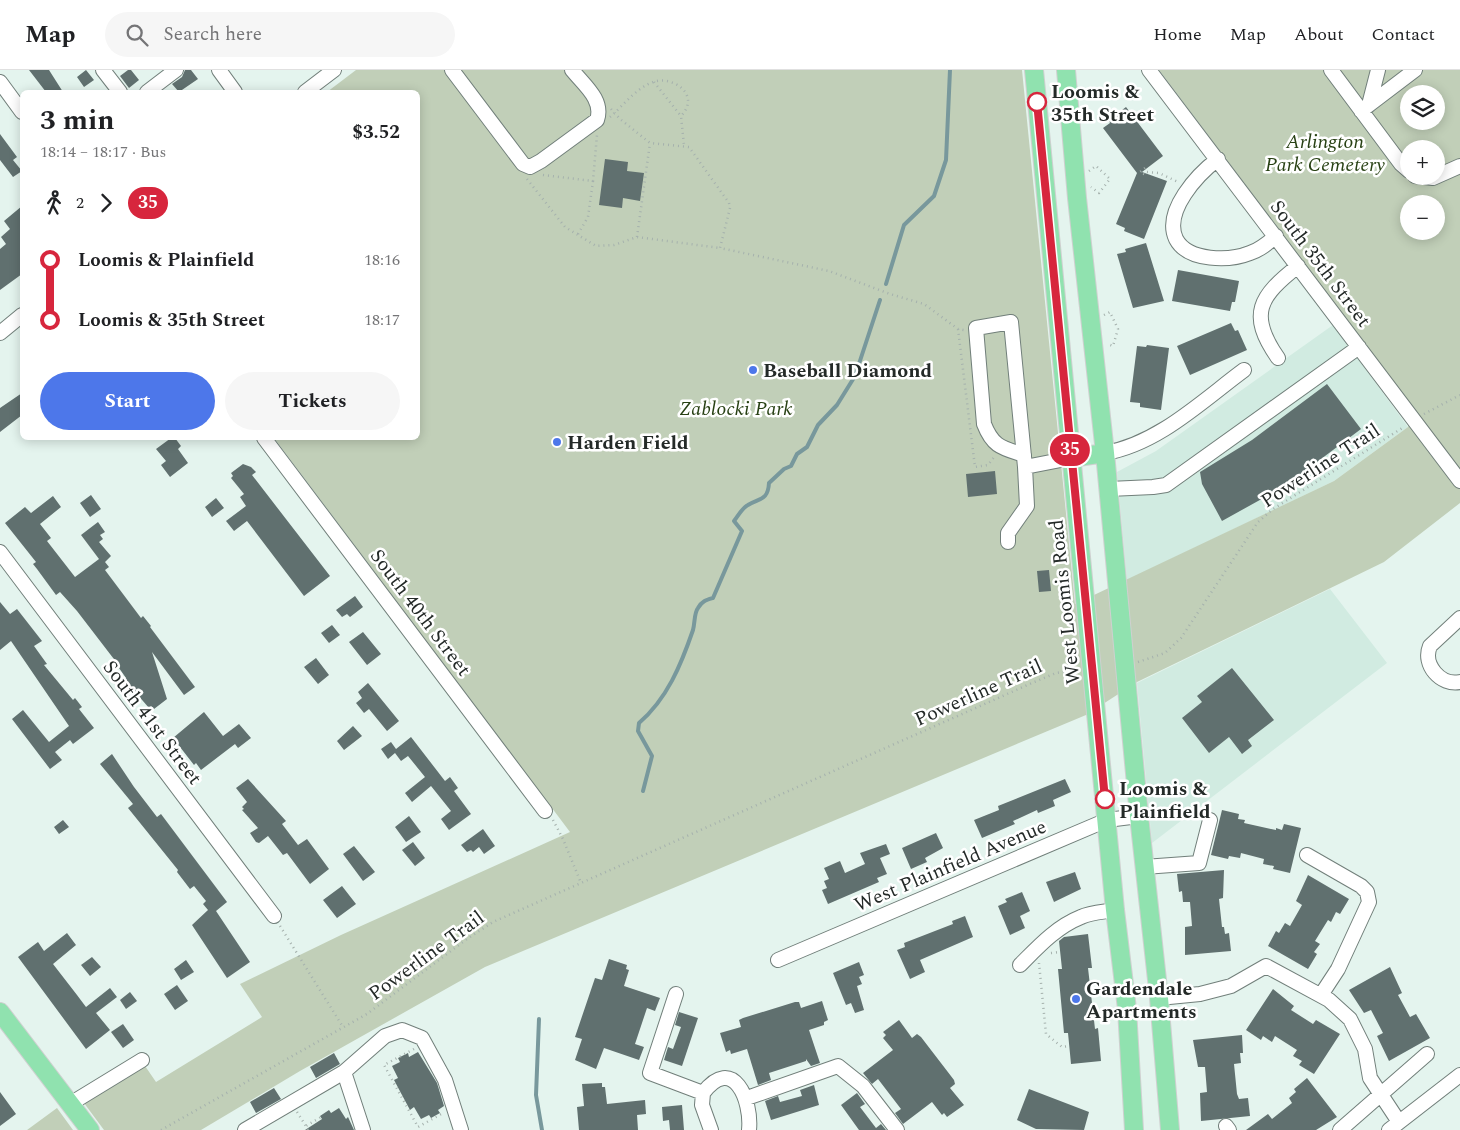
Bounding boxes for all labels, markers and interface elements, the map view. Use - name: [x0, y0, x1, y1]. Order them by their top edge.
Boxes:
- search box: [105, 12, 455, 57]
- text: Map: [25, 17, 75, 53]
- text: Search here: [163, 20, 262, 49]
- icon: search: [123, 21, 151, 49]
- text: Home: [1153, 21, 1202, 48]
- text: Map: [1230, 21, 1266, 48]
- text: About: [1294, 21, 1344, 48]
- text: Contact: [1372, 21, 1435, 48]
- place label: Loomis & 35th Street: [1051, 77, 1154, 130]
- map controls: [1400, 85, 1445, 240]
- button: layers: [1400, 85, 1445, 130]
- marker: Loomis & 35th Street: [1027, 92, 1047, 112]
- text: 3 min: [40, 99, 115, 142]
- text: $3.52: [352, 118, 400, 147]
- park label: Arlington Park Cemetery: [1265, 127, 1385, 180]
- text: 18:14 – 18:17 · Bus: [40, 140, 166, 164]
- button: +: [1400, 140, 1445, 185]
- icon: walk: [40, 189, 68, 217]
- icon: forward: [92, 189, 120, 217]
- text: 35: [138, 189, 158, 216]
- text: 2: [76, 191, 84, 215]
- street label: South 35th Street: [1262, 193, 1378, 334]
- button: −: [1400, 195, 1445, 240]
- text: Loomis & Plainfield: [78, 246, 254, 275]
- text: 18:16: [364, 248, 400, 272]
- text: Loomis & 35th Street: [78, 306, 265, 335]
- text: 18:17: [364, 308, 400, 332]
- place label: Baseball Diamond: [763, 356, 932, 386]
- marker: Baseball Diamond: [747, 364, 759, 376]
- button: Start: [40, 372, 215, 430]
- button: Tickets: [225, 372, 400, 430]
- park label: Zablocki Park: [679, 394, 793, 424]
- street label: Powerline Trail: [1255, 416, 1386, 516]
- place label: Harden Field: [567, 428, 689, 458]
- line badge: 35: [1048, 434, 1092, 466]
- marker: Harden Field: [551, 436, 563, 448]
- text: 35: [1060, 436, 1080, 463]
- street label: West Loomis Road: [1041, 518, 1089, 686]
- street label: South 40th Street: [362, 542, 478, 683]
- street label: Powerline Trail: [910, 651, 1047, 735]
- street label: South 41st Street: [95, 654, 209, 791]
- place label: Loomis & Plainfield: [1119, 774, 1211, 827]
- marker: Loomis & Plainfield: [1095, 789, 1115, 809]
- street label: West Plainfield Avenue: [849, 812, 1051, 920]
- street label: Powerline Trail: [362, 903, 491, 1008]
- place label: Gardendale Apartments: [1086, 974, 1197, 1027]
- marker: Gardendale Apartments: [1070, 993, 1082, 1005]

